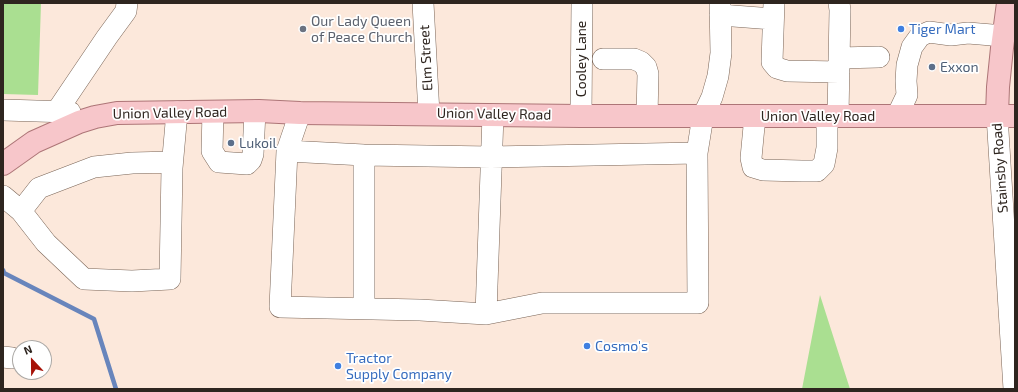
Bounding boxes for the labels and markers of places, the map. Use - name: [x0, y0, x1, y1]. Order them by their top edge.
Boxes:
- place label: Our Lady Queen of Peace Church: [311, 13, 413, 46]
- place label: Tiger Mart: [909, 21, 976, 37]
- marker: Our Lady Queen of Peace Church: [298, 24, 308, 34]
- marker: Tiger Mart: [896, 24, 906, 34]
- place label: Exxon: [940, 59, 979, 75]
- marker: Exxon: [927, 62, 937, 72]
- place label: Lukoil: [239, 135, 277, 151]
- marker: Lukoil: [226, 138, 236, 148]
- place label: Cosmo's: [595, 338, 648, 354]
- marker: Cosmo's: [582, 341, 592, 351]
- place label: Tractor Supply Company: [346, 350, 452, 382]
- marker: Tractor Supply Company: [333, 361, 343, 371]

